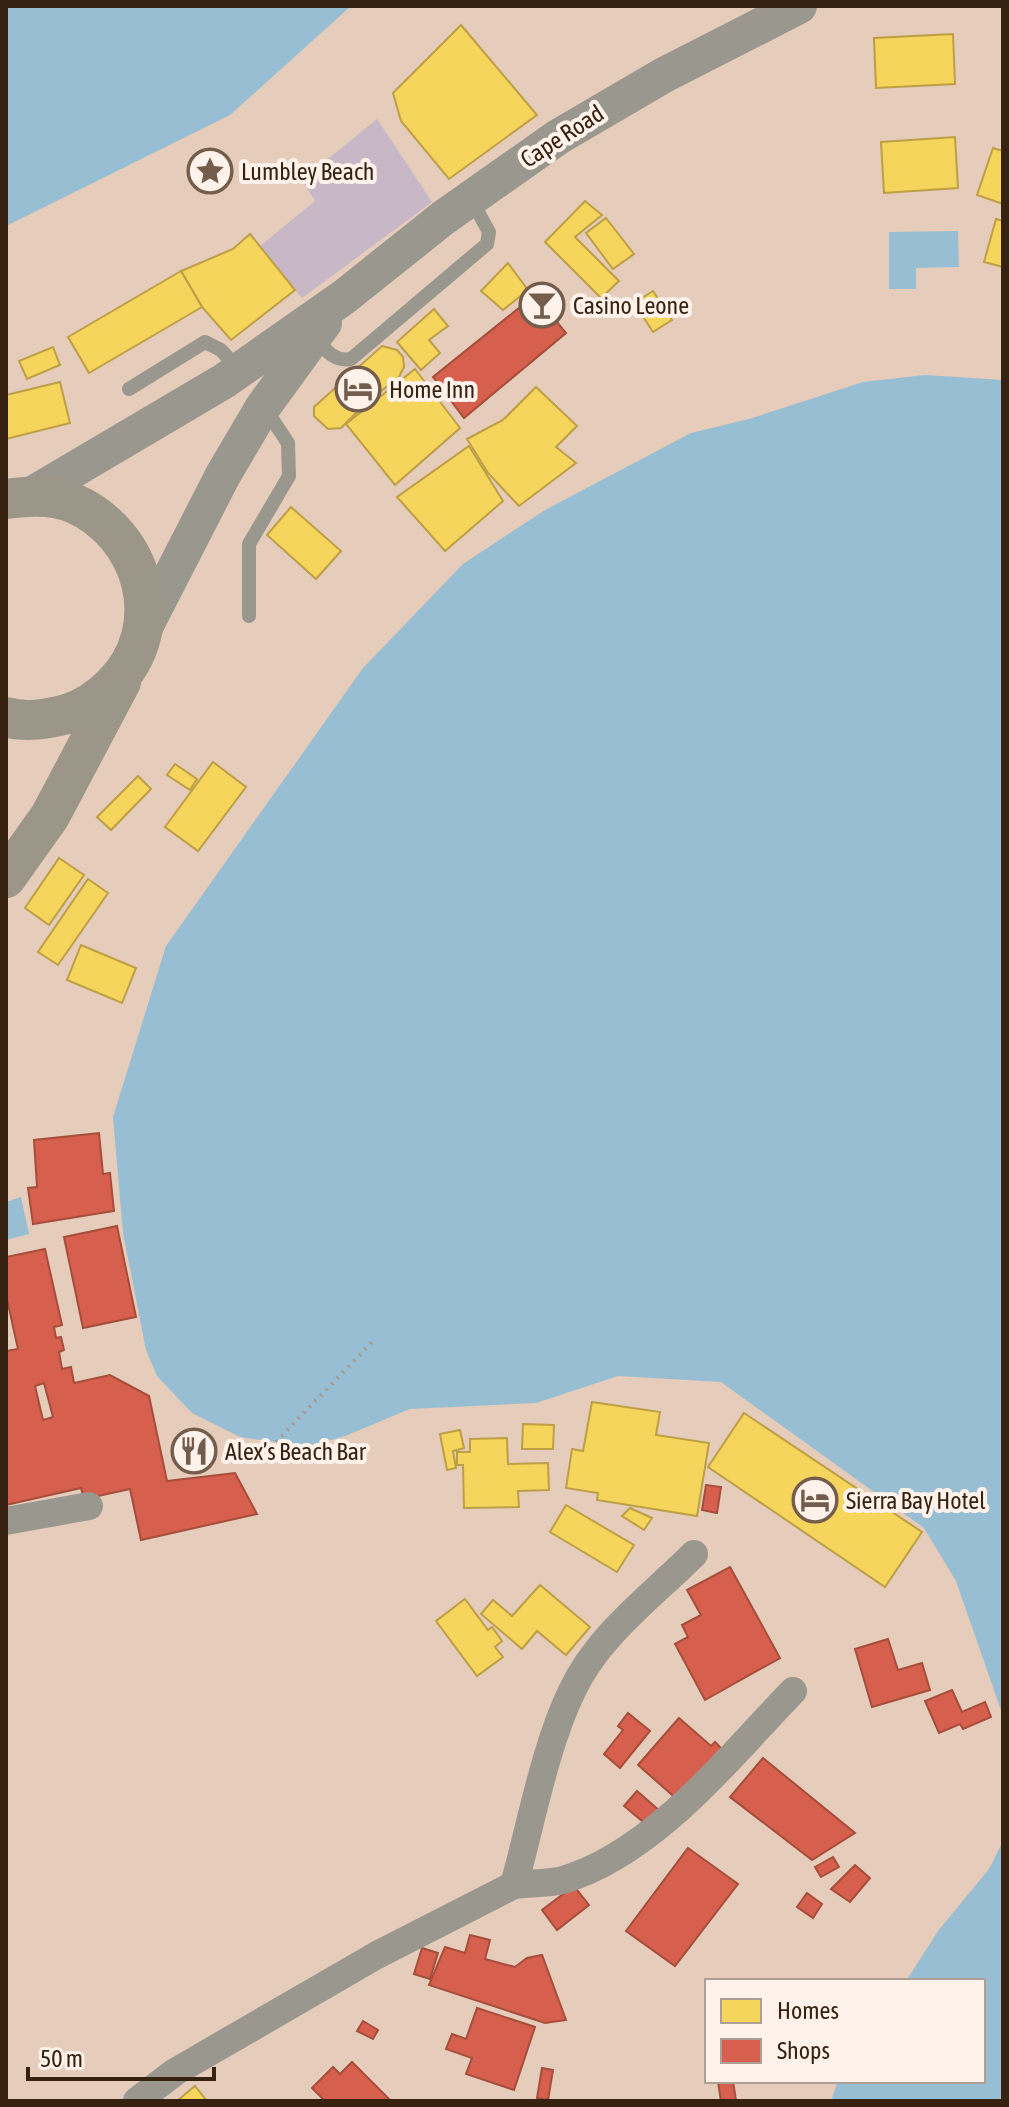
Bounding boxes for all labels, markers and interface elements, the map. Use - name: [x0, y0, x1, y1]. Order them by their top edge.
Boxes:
- street label: Cape Road: [516, 99, 608, 173]
- place icon: Lumbley Beach: [186, 147, 234, 195]
- place label: Lumbley Beach: [241, 158, 374, 185]
- bar icon: Casino Leone: [518, 281, 566, 329]
- place label: Casino Leone: [573, 292, 689, 319]
- hotel icon: Home Inn: [334, 365, 382, 413]
- place label: Home Inn: [389, 376, 475, 403]
- restaurant icon: Alex’s Beach Bar: [170, 1427, 218, 1475]
- place label: Alex’s Beach Bar: [225, 1438, 367, 1465]
- hotel icon: Sierra Bay Hotel: [791, 1476, 839, 1524]
- place label: Sierra Bay Hotel: [846, 1487, 986, 1514]
- legend: [705, 1979, 985, 2083]
- text: Homes: [777, 1997, 839, 2024]
- scale bar: [28, 2031, 214, 2081]
- text: Shops: [777, 2037, 830, 2064]
- text: 50 m: [40, 2045, 83, 2072]

